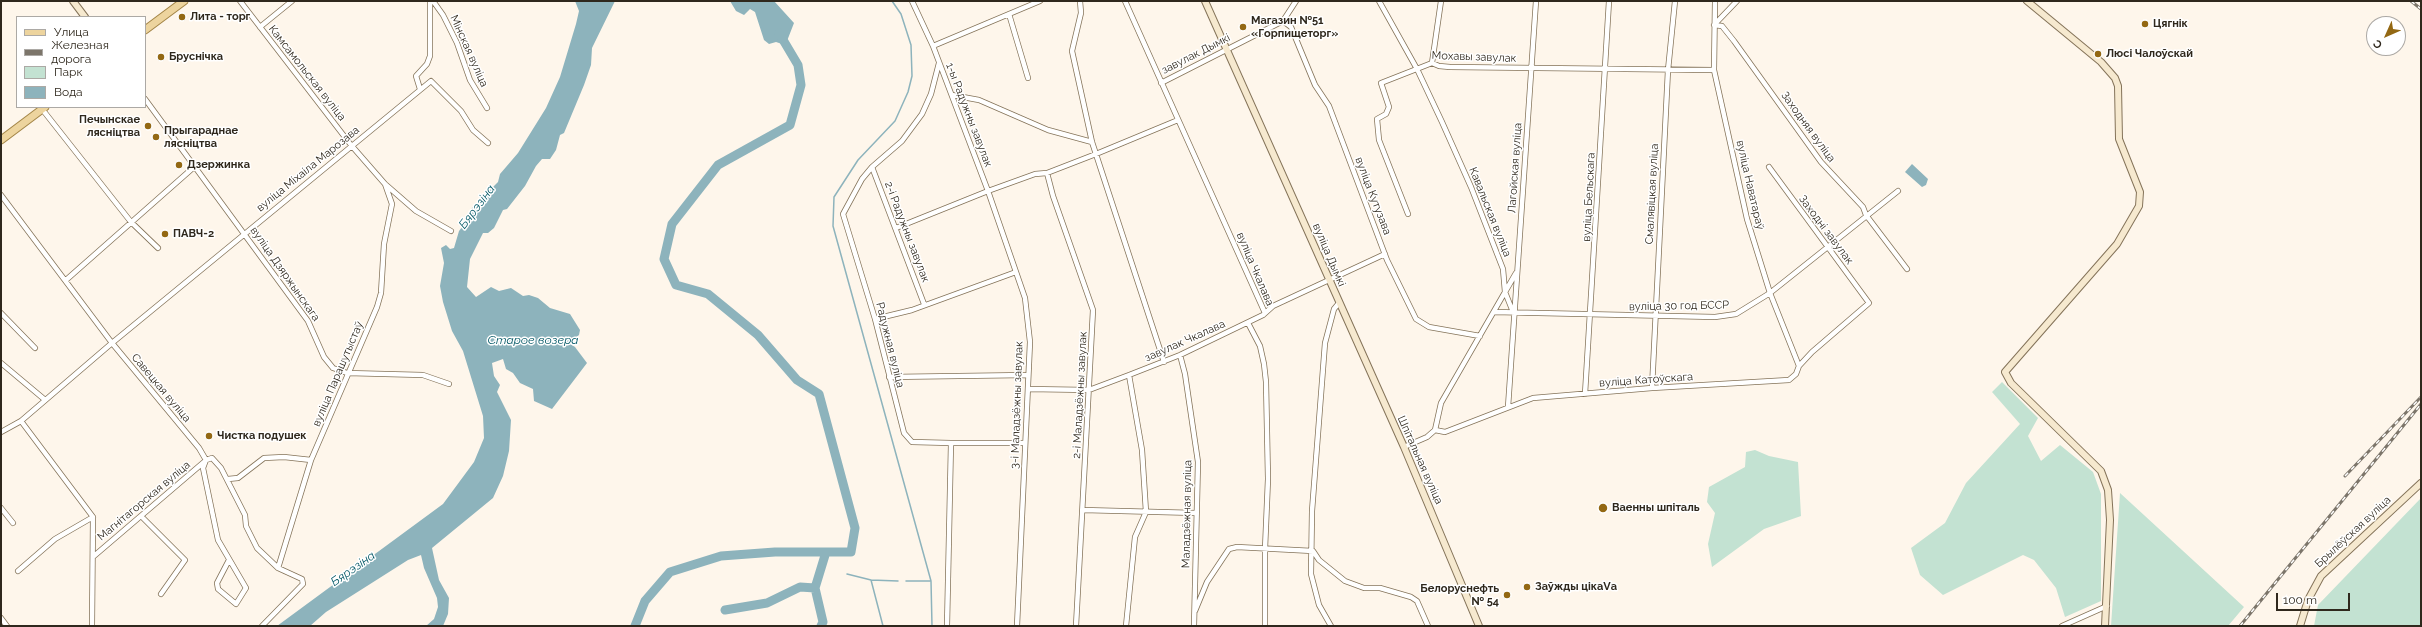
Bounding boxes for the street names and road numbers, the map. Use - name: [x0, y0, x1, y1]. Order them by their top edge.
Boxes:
- street label: Мінская вуліца: [447, 13, 491, 89]
- street label: Камсамольская вуліца: [266, 23, 348, 123]
- street label: завулак Дымкі: [1159, 31, 1233, 77]
- street label: Мохавы завулак: [1431, 49, 1517, 65]
- street label: 1-ы Радужны завулак: [943, 61, 995, 169]
- street label: Заходняя вуліца: [1778, 89, 1838, 165]
- street label: Лагойская вуліца: [1505, 122, 1525, 214]
- street label: вуліца Міхаіла Марозава: [254, 123, 362, 215]
- street label: вуліца Наватараў: [1733, 139, 1767, 231]
- street label: Смалявіцкая вуліца: [1643, 143, 1661, 245]
- street label: вуліца Бельскага: [1580, 152, 1598, 242]
- street label: вуліца Кутузава: [1352, 155, 1394, 237]
- street label: Кавальская вуліца: [1466, 165, 1514, 259]
- street label: 2-і Радужны завулак: [882, 180, 932, 284]
- street label: Заходні завулак: [1796, 193, 1856, 267]
- street label: вуліца Дымкі: [1310, 221, 1348, 289]
- street label: вуліца Дзяржынскага: [247, 224, 323, 324]
- street label: вуліца Чкалава: [1234, 230, 1276, 308]
- street label: вуліца 30 год БССР: [1629, 299, 1729, 313]
- street label: Радужная вуліца: [873, 301, 907, 389]
- street label: завулак Чкалава: [1143, 317, 1227, 365]
- street label: вуліца Парашутыстаў: [310, 320, 366, 428]
- street label: 2-і Маладзёжны завулак: [1070, 331, 1090, 459]
- street label: 3-і Маладзёжны завулак: [1008, 341, 1026, 469]
- street label: Савецкая вуліца: [129, 351, 193, 425]
- street label: вуліца Катоўскага: [1599, 370, 1693, 390]
- street label: Шпітальная вуліца: [1395, 414, 1445, 506]
- street label: Магнітагорская вуліца: [95, 458, 193, 544]
- street label: Маладзёжная вуліца: [1179, 460, 1195, 568]
- street label: Брылёўская вуліца: [2312, 493, 2394, 571]

